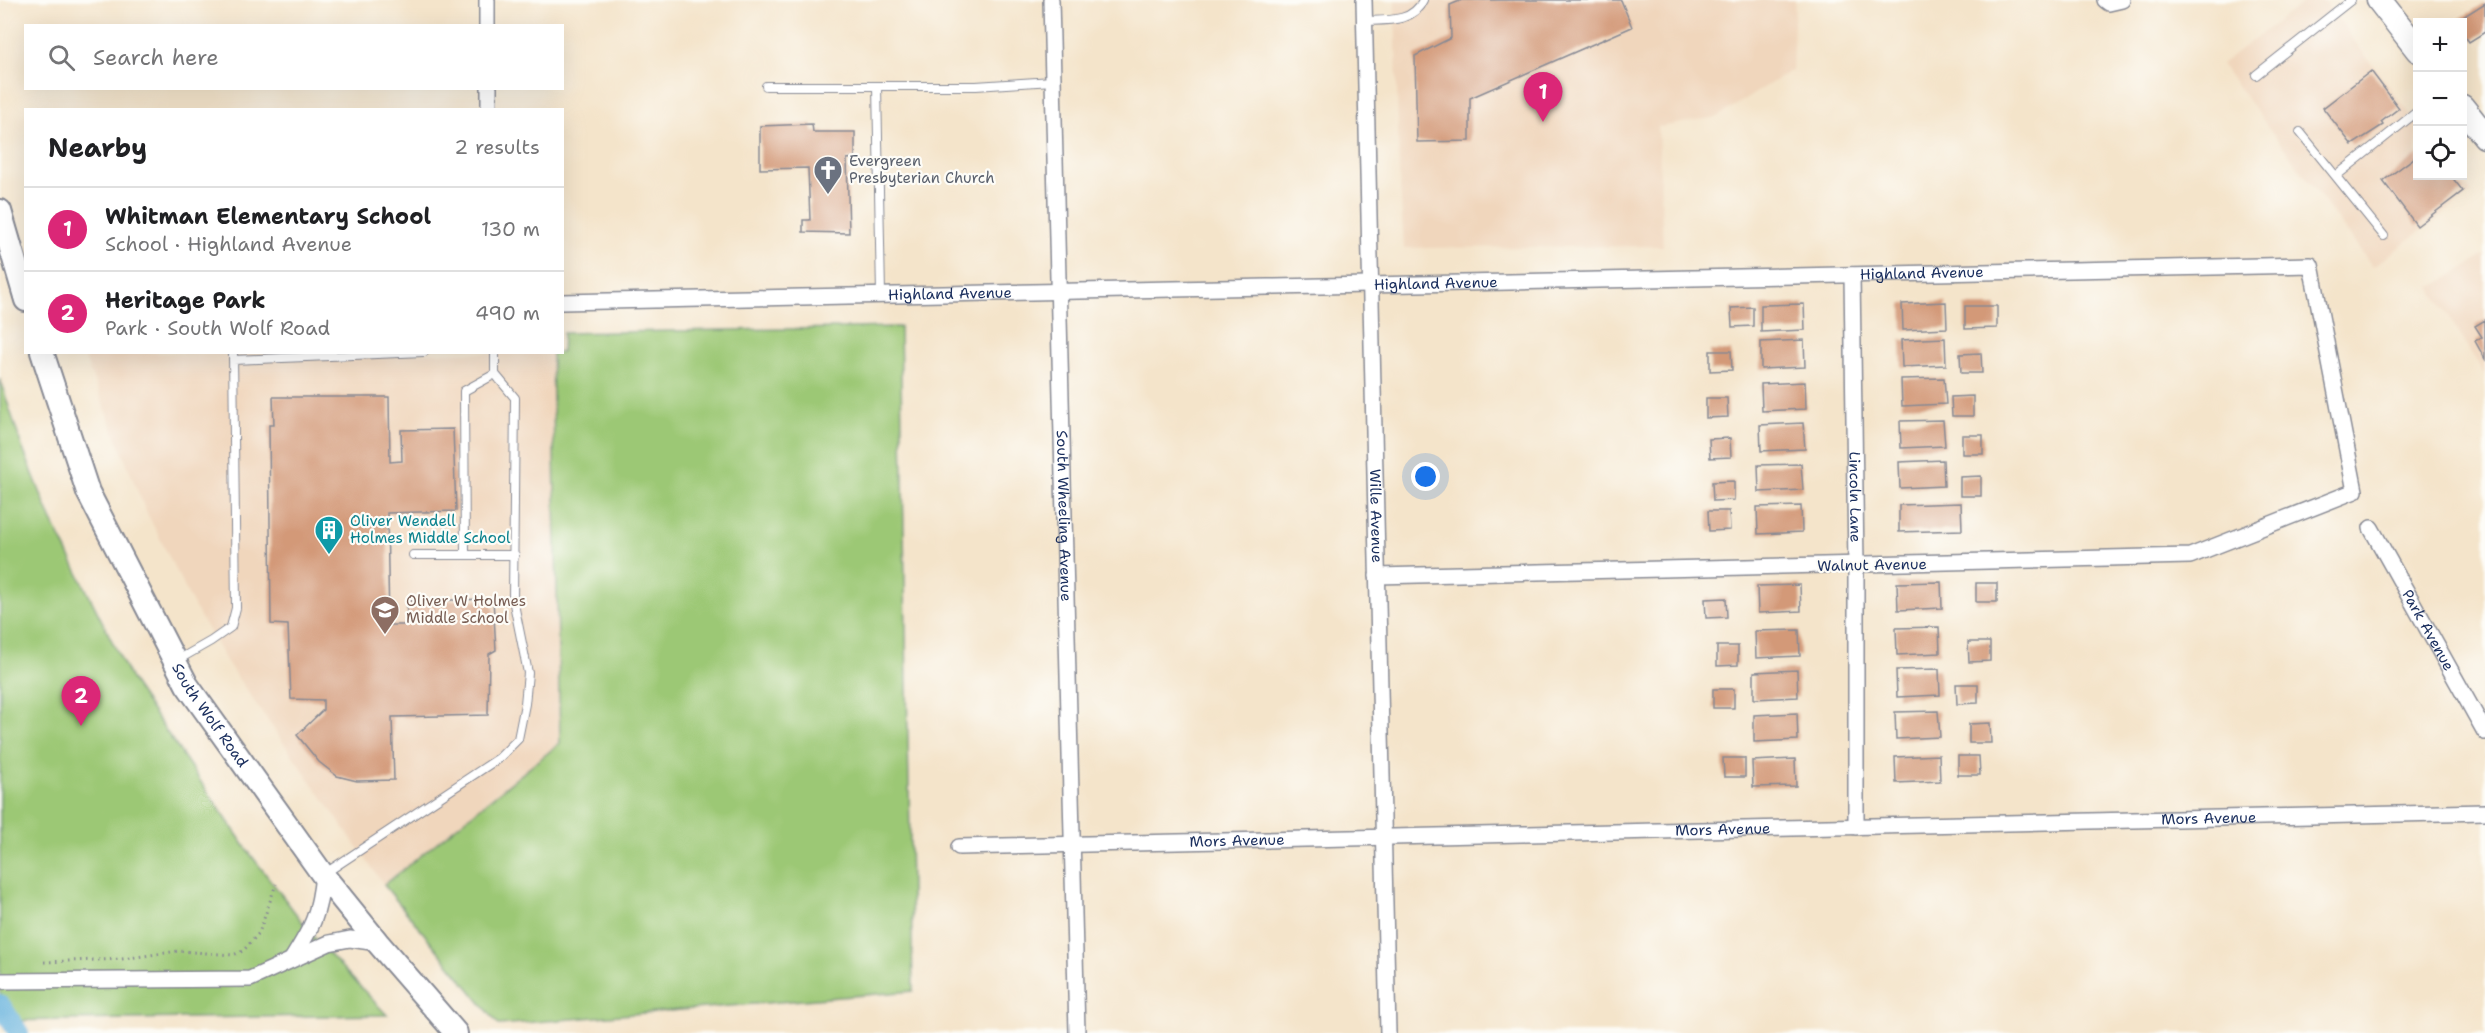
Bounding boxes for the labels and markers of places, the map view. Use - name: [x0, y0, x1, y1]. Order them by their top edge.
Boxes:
- pin: 1: [1524, 72, 1562, 122]
- place label: Evergreen Presbyterian Church: [849, 151, 995, 188]
- church icon: Evergreen Presbyterian Church: [812, 154, 844, 196]
- place label: Oliver Wendell Holmes Middle School: [350, 511, 511, 548]
- building icon: Oliver Wendell Holmes Middle School: [313, 514, 345, 556]
- place label: Oliver W Holmes Middle School: [406, 591, 526, 628]
- school or university icon: Oliver W Holmes Middle School: [369, 594, 401, 636]
- pin: 2: [62, 676, 100, 726]

